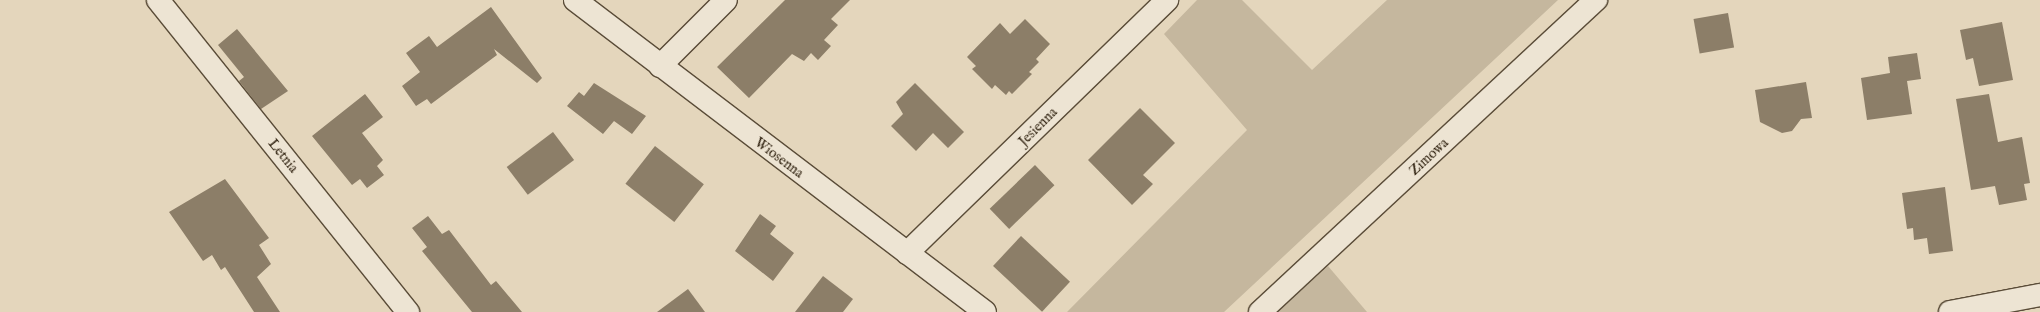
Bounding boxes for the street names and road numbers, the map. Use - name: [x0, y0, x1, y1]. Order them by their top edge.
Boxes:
- street label: Jesienna: [1015, 104, 1061, 150]
- street label: Wiosenna: [751, 134, 807, 182]
- street label: Zimowa: [1406, 135, 1452, 179]
- street label: Letnia: [264, 136, 302, 176]

